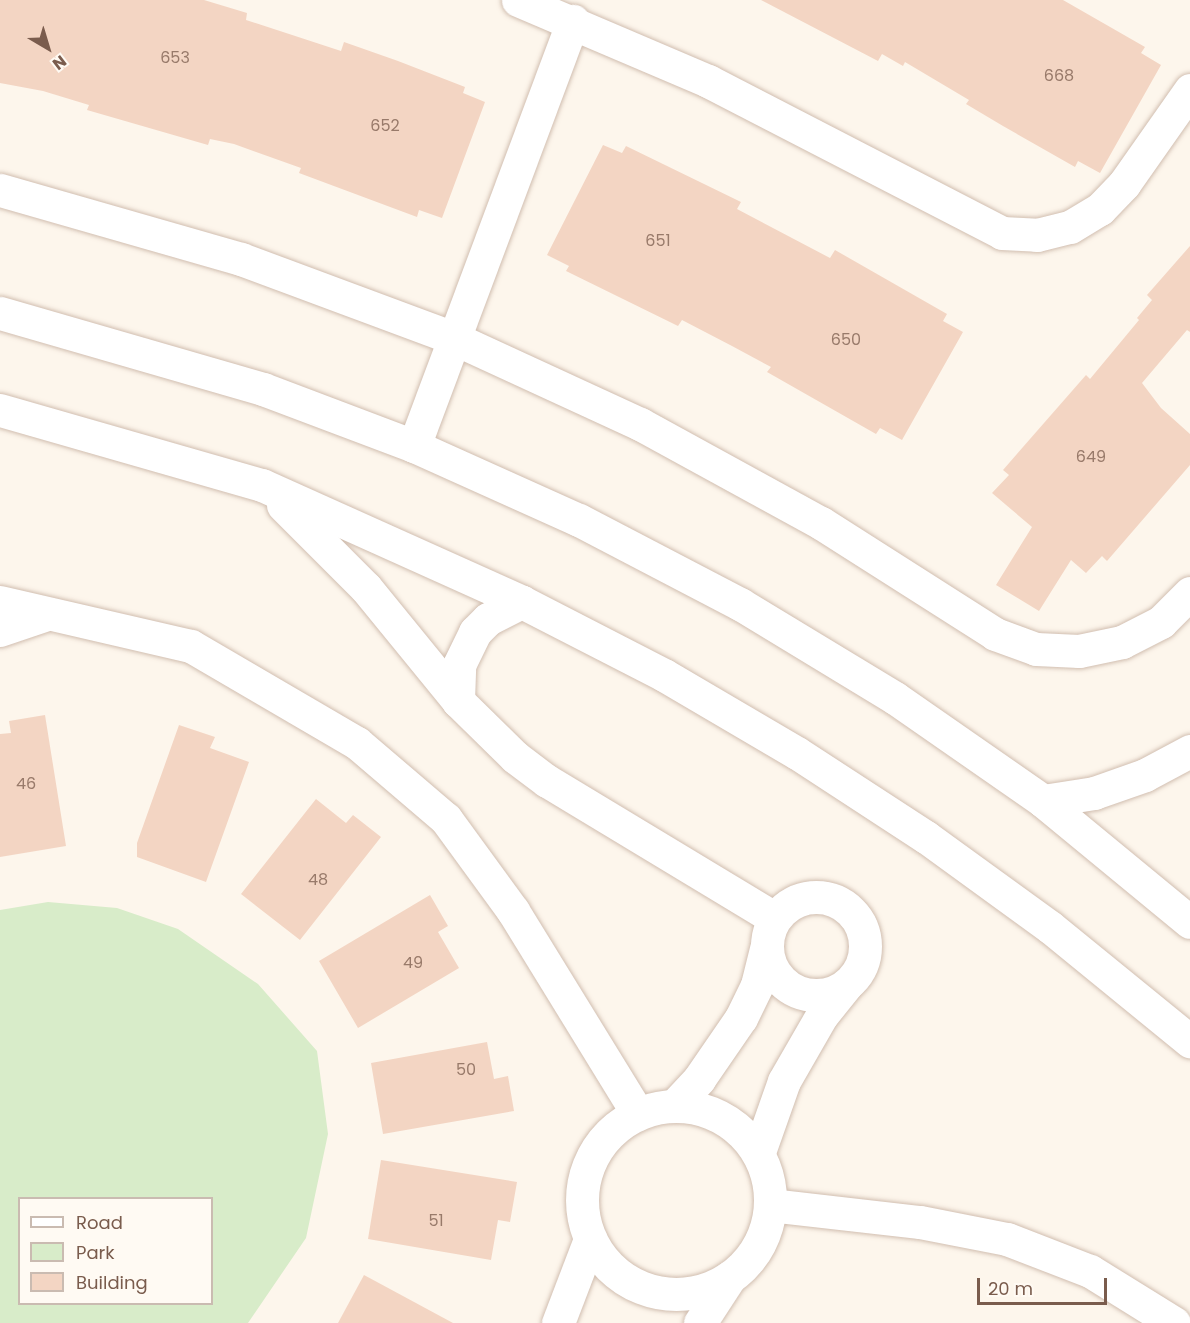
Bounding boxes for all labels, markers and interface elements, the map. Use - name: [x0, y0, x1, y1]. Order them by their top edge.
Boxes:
- north arrow: [18, 18, 78, 78]
- house number: 653: [160, 48, 190, 68]
- text: N: [48, 50, 71, 75]
- house number: 668: [1044, 66, 1074, 86]
- house number: 652: [370, 116, 400, 136]
- house number: 651: [645, 231, 671, 251]
- house number: 650: [831, 330, 861, 350]
- house number: 649: [1076, 447, 1106, 467]
- house number: 46: [16, 774, 36, 794]
- house number: 48: [308, 870, 328, 890]
- house number: 49: [403, 953, 423, 973]
- house number: 50: [456, 1060, 476, 1080]
- legend: [18, 1197, 213, 1305]
- text: Road: [76, 1210, 123, 1235]
- house number: 51: [428, 1211, 444, 1231]
- text: Park: [76, 1240, 115, 1265]
- scale bar: [980, 1266, 1110, 1304]
- text: Building: [76, 1270, 148, 1295]
- text: 20 m: [988, 1276, 1033, 1301]

